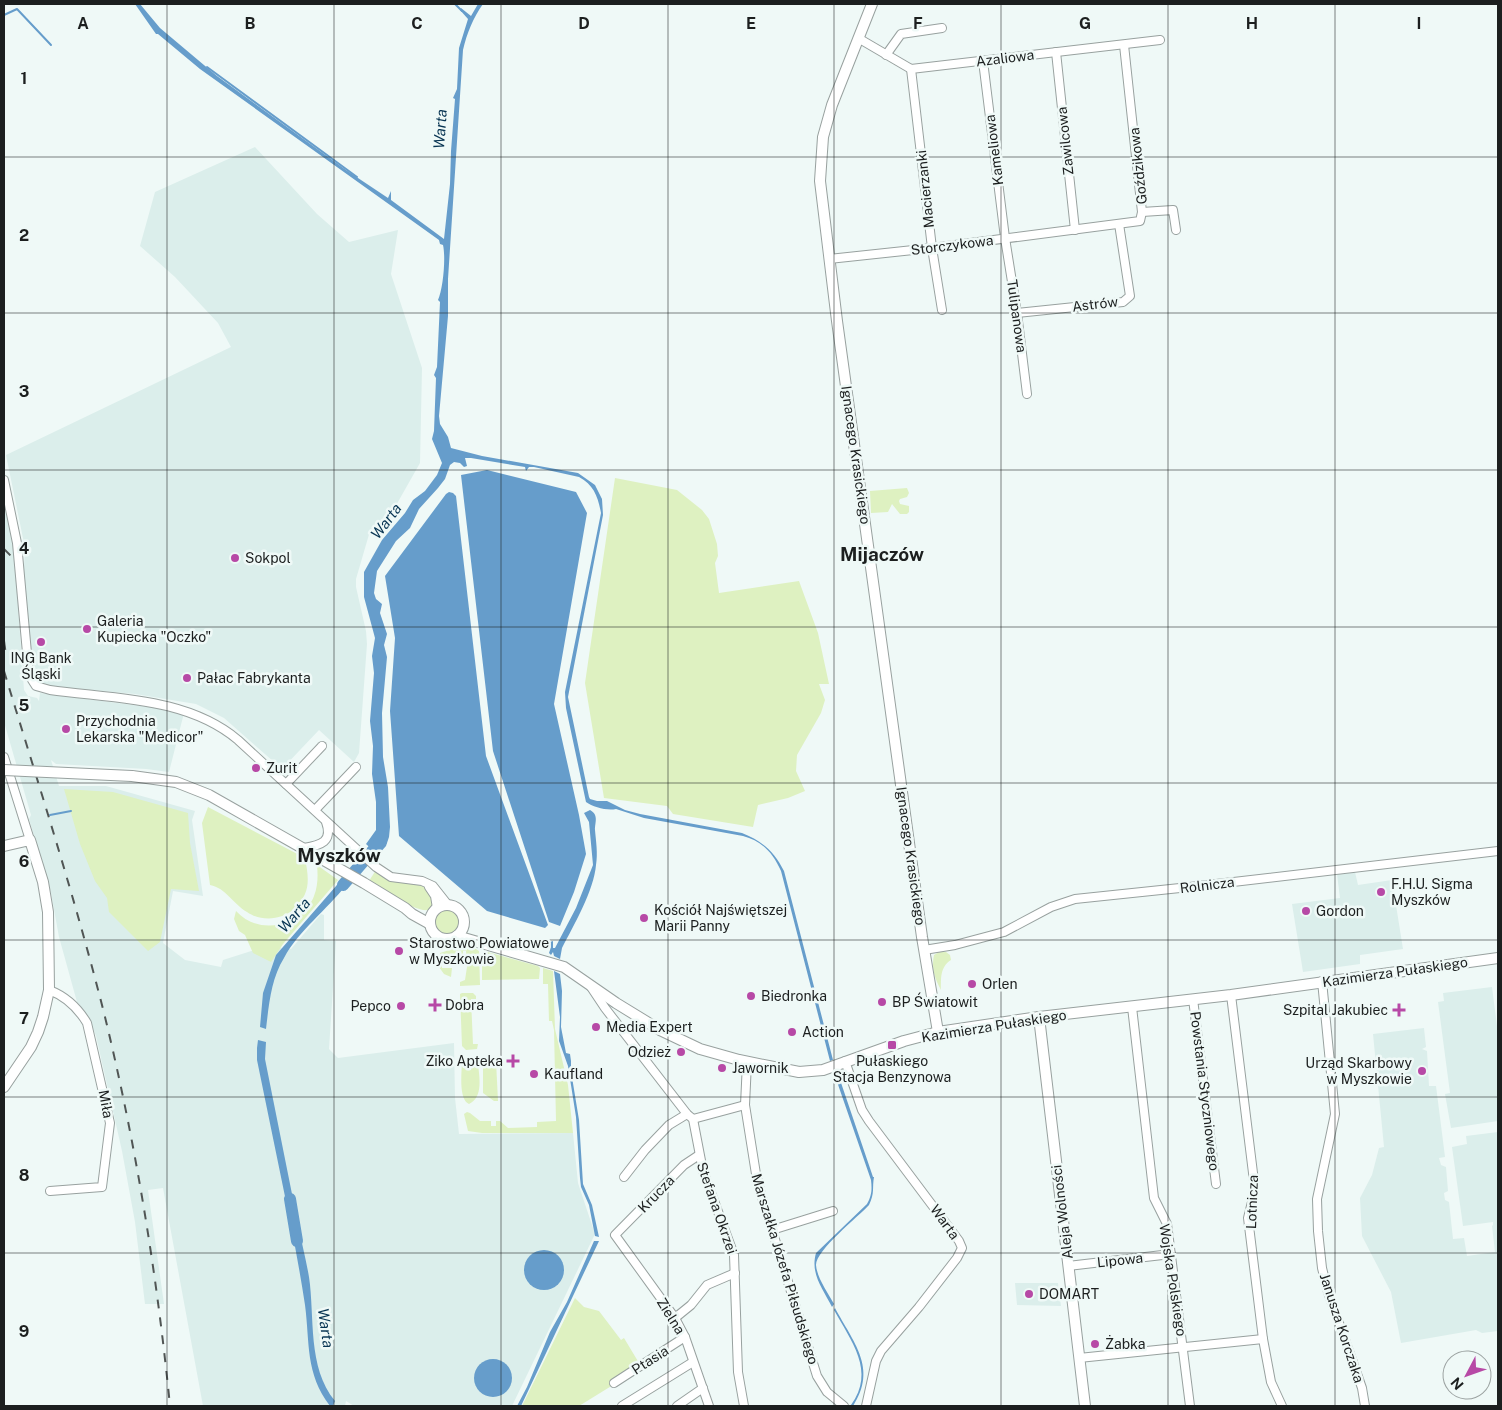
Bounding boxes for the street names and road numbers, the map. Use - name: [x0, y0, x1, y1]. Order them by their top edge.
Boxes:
- street label: Azaliowa: [975, 46, 1035, 70]
- street label: Zawilcowa: [1053, 106, 1077, 176]
- street label: Kameliowa: [982, 114, 1006, 186]
- street label: Goździkowa: [1126, 127, 1150, 205]
- street label: Macierzanki: [913, 149, 937, 229]
- street label: Storczykowa: [910, 232, 994, 258]
- street label: Tulipanowa: [1004, 278, 1030, 354]
- street label: Astrów: [1071, 293, 1119, 315]
- street label: Ignacego Krasickiego: [838, 385, 874, 525]
- street label: Ignacego Krasickiego: [893, 786, 929, 926]
- street label: Rolnicza: [1179, 874, 1235, 896]
- street label: Kazimierza Pułaskiego: [1321, 954, 1469, 990]
- street label: Kazimierza Pułaskiego: [920, 1007, 1068, 1045]
- street label: Powstania Styczniowego: [1187, 1010, 1223, 1172]
- street label: Miła: [95, 1089, 117, 1119]
- street label: Stefana Okrzei: [694, 1160, 740, 1256]
- street label: Aleja Wolności: [1048, 1164, 1076, 1260]
- street label: Krucza: [635, 1172, 677, 1216]
- street label: Marszałka Józefa Piłsudskiego: [748, 1172, 822, 1366]
- street label: Lotnicza: [1243, 1175, 1261, 1229]
- street label: Warta: [927, 1202, 963, 1242]
- street label: Wojska Polskiego: [1156, 1223, 1190, 1337]
- street label: Lipowa: [1096, 1250, 1144, 1270]
- street label: Janusza Korczaka: [1317, 1271, 1367, 1385]
- street label: Zielna: [654, 1295, 688, 1337]
- street label: Ptasia: [629, 1342, 671, 1378]

